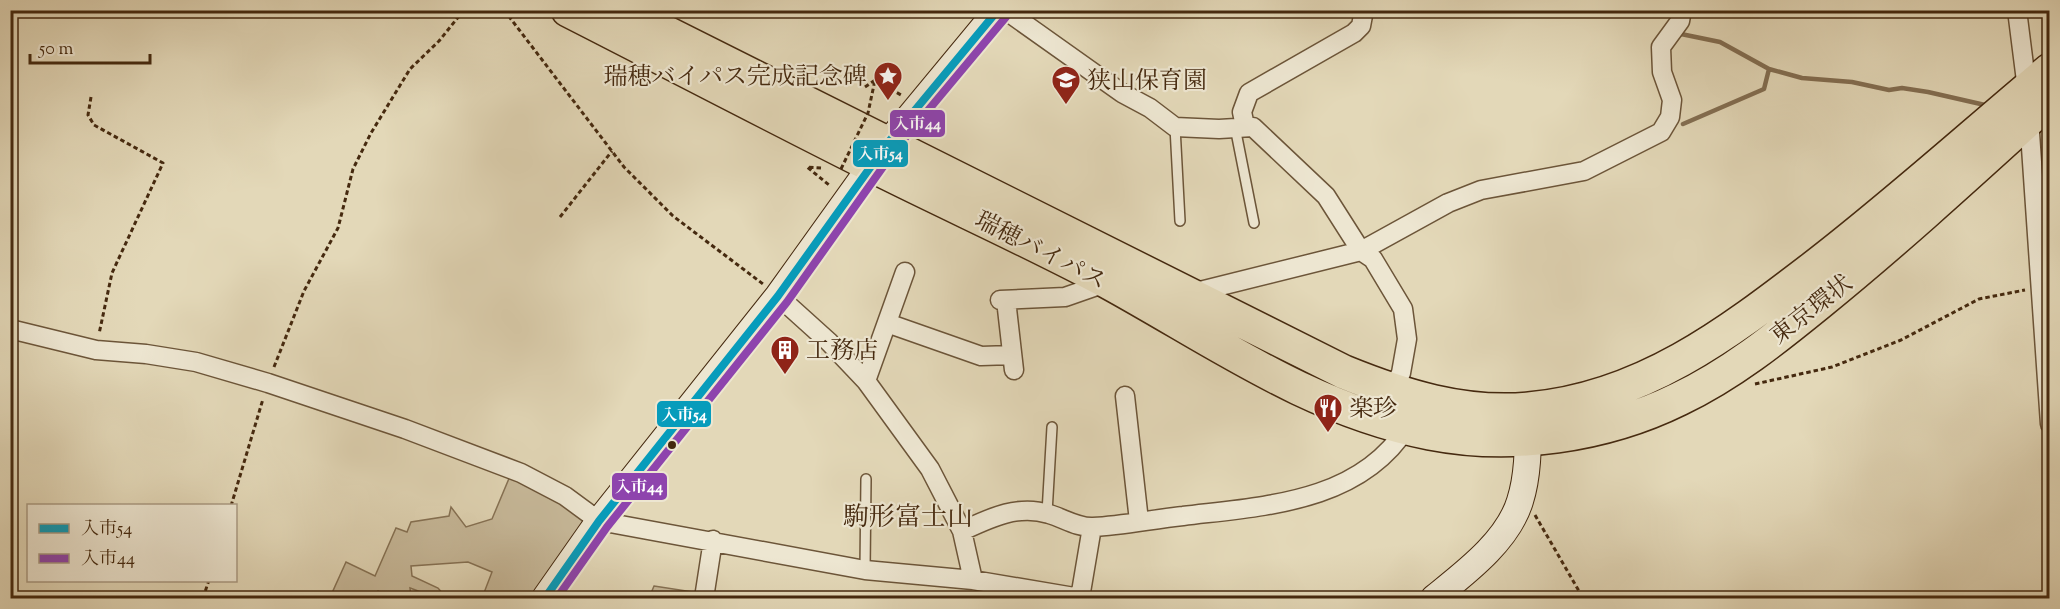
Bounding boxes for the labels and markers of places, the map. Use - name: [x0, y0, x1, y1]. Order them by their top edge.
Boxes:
- place icon: 瑞穂バイパス完成記念碑: [872, 60, 904, 102]
- place label: 瑞穂バイパス完成記念碑: [603, 61, 867, 95]
- school or university icon: 狭山保育園: [1050, 64, 1082, 106]
- place label: 狭山保育園: [1087, 65, 1207, 99]
- building icon: 工務店: [769, 334, 801, 376]
- place label: 工務店: [806, 335, 878, 369]
- restaurant icon: 楽珍: [1312, 392, 1344, 434]
- place label: 楽珍: [1349, 393, 1397, 427]
- unlabelled marker: [666, 439, 678, 451]

